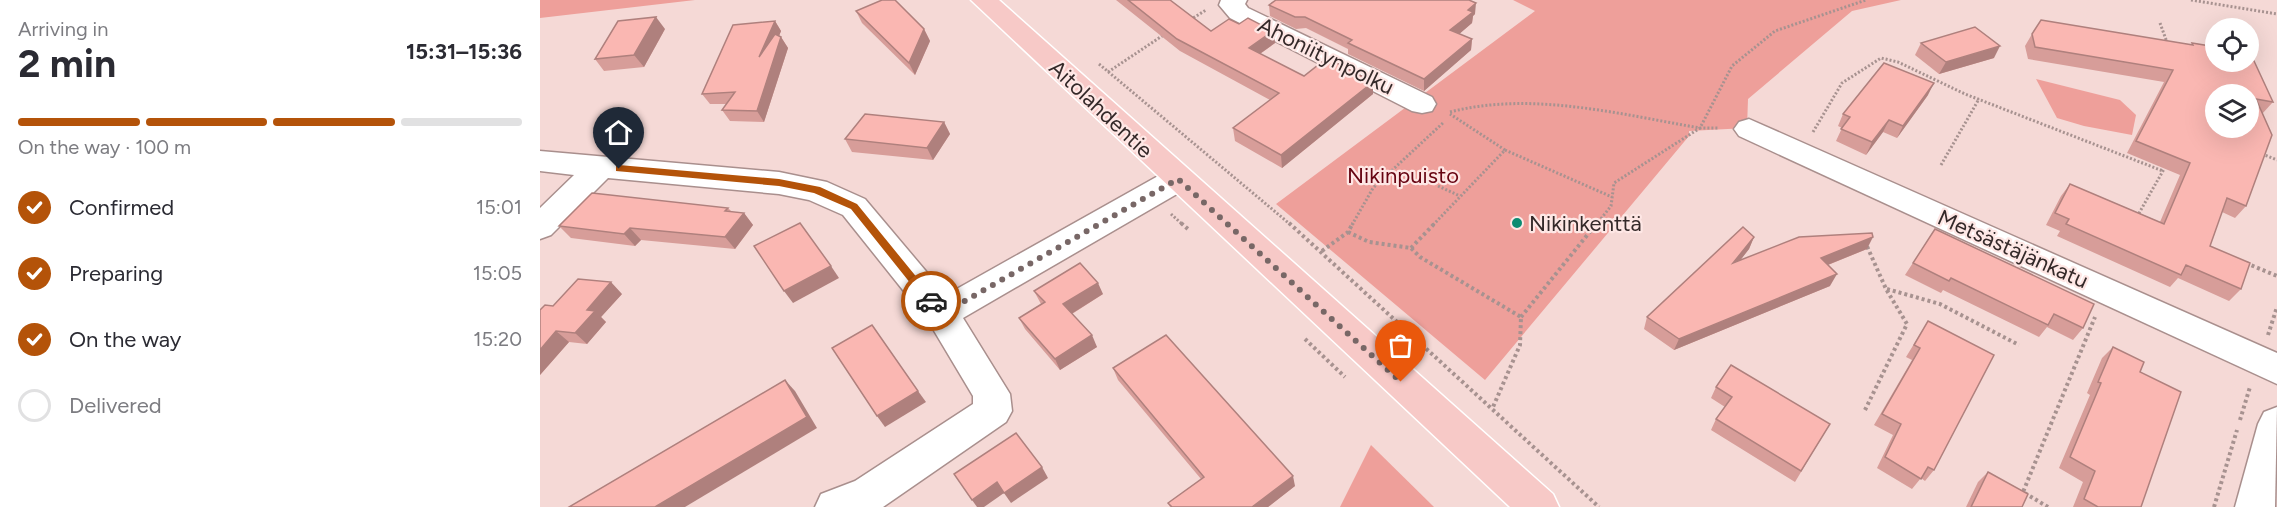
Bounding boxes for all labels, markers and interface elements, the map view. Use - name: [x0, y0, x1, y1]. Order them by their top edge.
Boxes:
- street label: Ahoniitynpolku: [1254, 11, 1398, 101]
- text: Arriving in: [18, 17, 108, 41]
- map controls: [2205, 18, 2259, 138]
- button: locate: [2205, 18, 2259, 72]
- text: 15:31–15:36: [406, 38, 522, 65]
- text: 2 min: [18, 40, 116, 87]
- street label: Aitolahdentie: [1044, 54, 1158, 164]
- button: layers: [2205, 84, 2259, 138]
- pin: [593, 107, 644, 169]
- icon: home: [602, 116, 635, 149]
- text: On the way · 100 m: [18, 135, 191, 159]
- park label: Nikinpuisto: [1347, 162, 1459, 189]
- icon: check: [18, 191, 51, 224]
- text: Confirmed: [69, 194, 174, 221]
- text: 15:01: [476, 195, 522, 219]
- street label: Metsästäjänkatu: [1934, 204, 2092, 294]
- place label: Nikinkenttä: [1529, 210, 1642, 237]
- marker: Nikinkenttä: [1510, 216, 1524, 230]
- icon: check: [18, 257, 51, 290]
- text: Preparing: [69, 260, 163, 287]
- text: 15:05: [473, 261, 522, 285]
- courier: [901, 271, 961, 331]
- icon: car: [915, 285, 948, 318]
- pin: [1375, 320, 1426, 382]
- icon: check: [18, 323, 51, 356]
- text: On the way: [69, 326, 181, 353]
- text: 15:20: [473, 327, 522, 351]
- icon: bag: [1384, 329, 1417, 362]
- text: Delivered: [69, 392, 162, 419]

